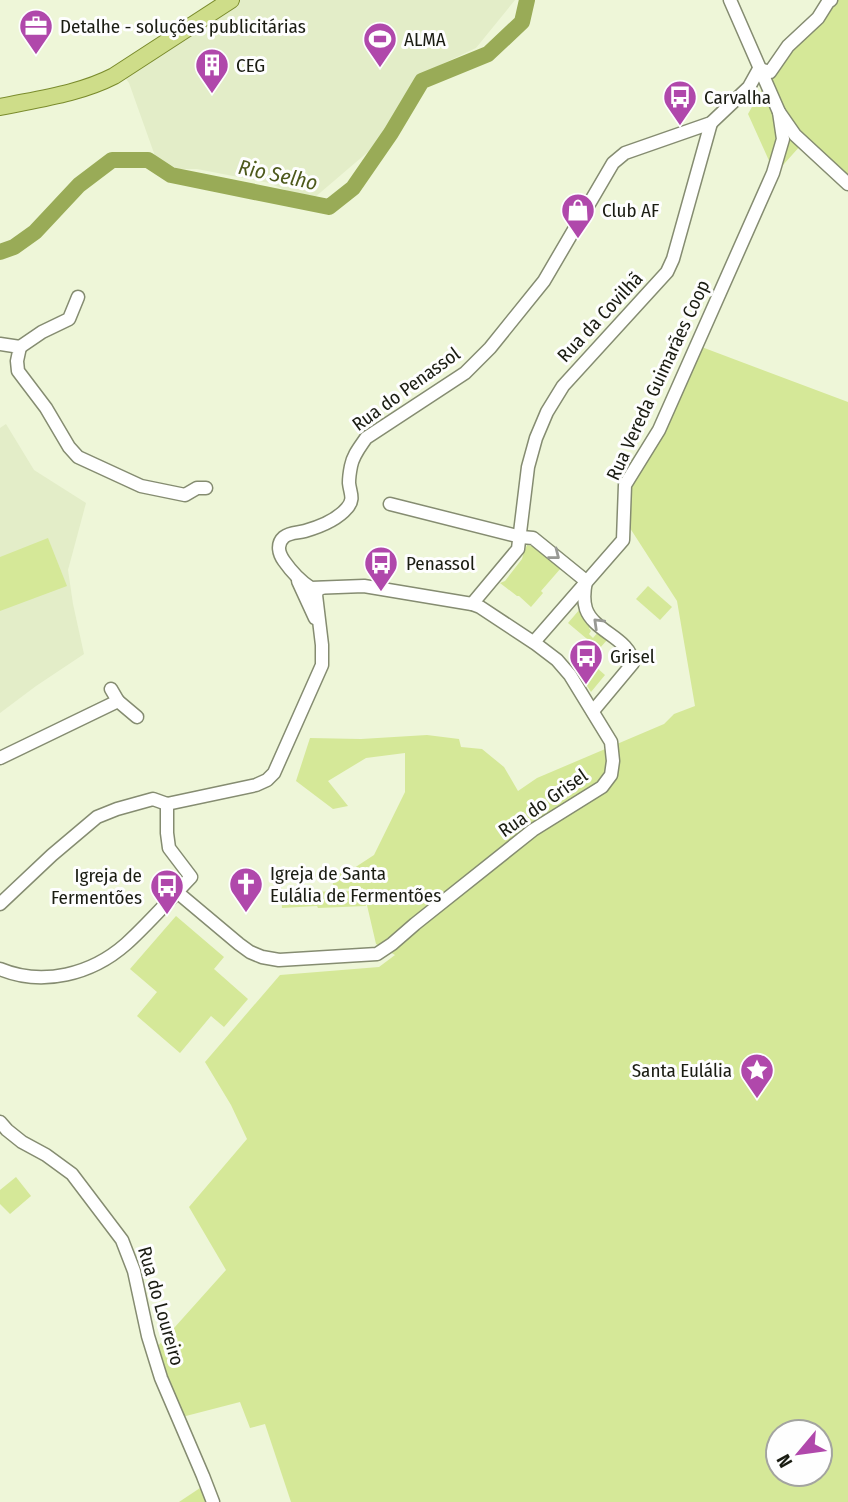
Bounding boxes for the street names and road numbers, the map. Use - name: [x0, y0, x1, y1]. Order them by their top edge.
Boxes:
- street label: Rua da Covilhã: [552, 267, 648, 367]
- street label: Rua Vereda Guimarães Coop: [601, 276, 715, 484]
- street label: Rua do Penassol: [348, 342, 464, 436]
- street label: Rua do Grisel: [494, 764, 592, 842]
- street label: Rua do Loureiro: [133, 1244, 189, 1368]

